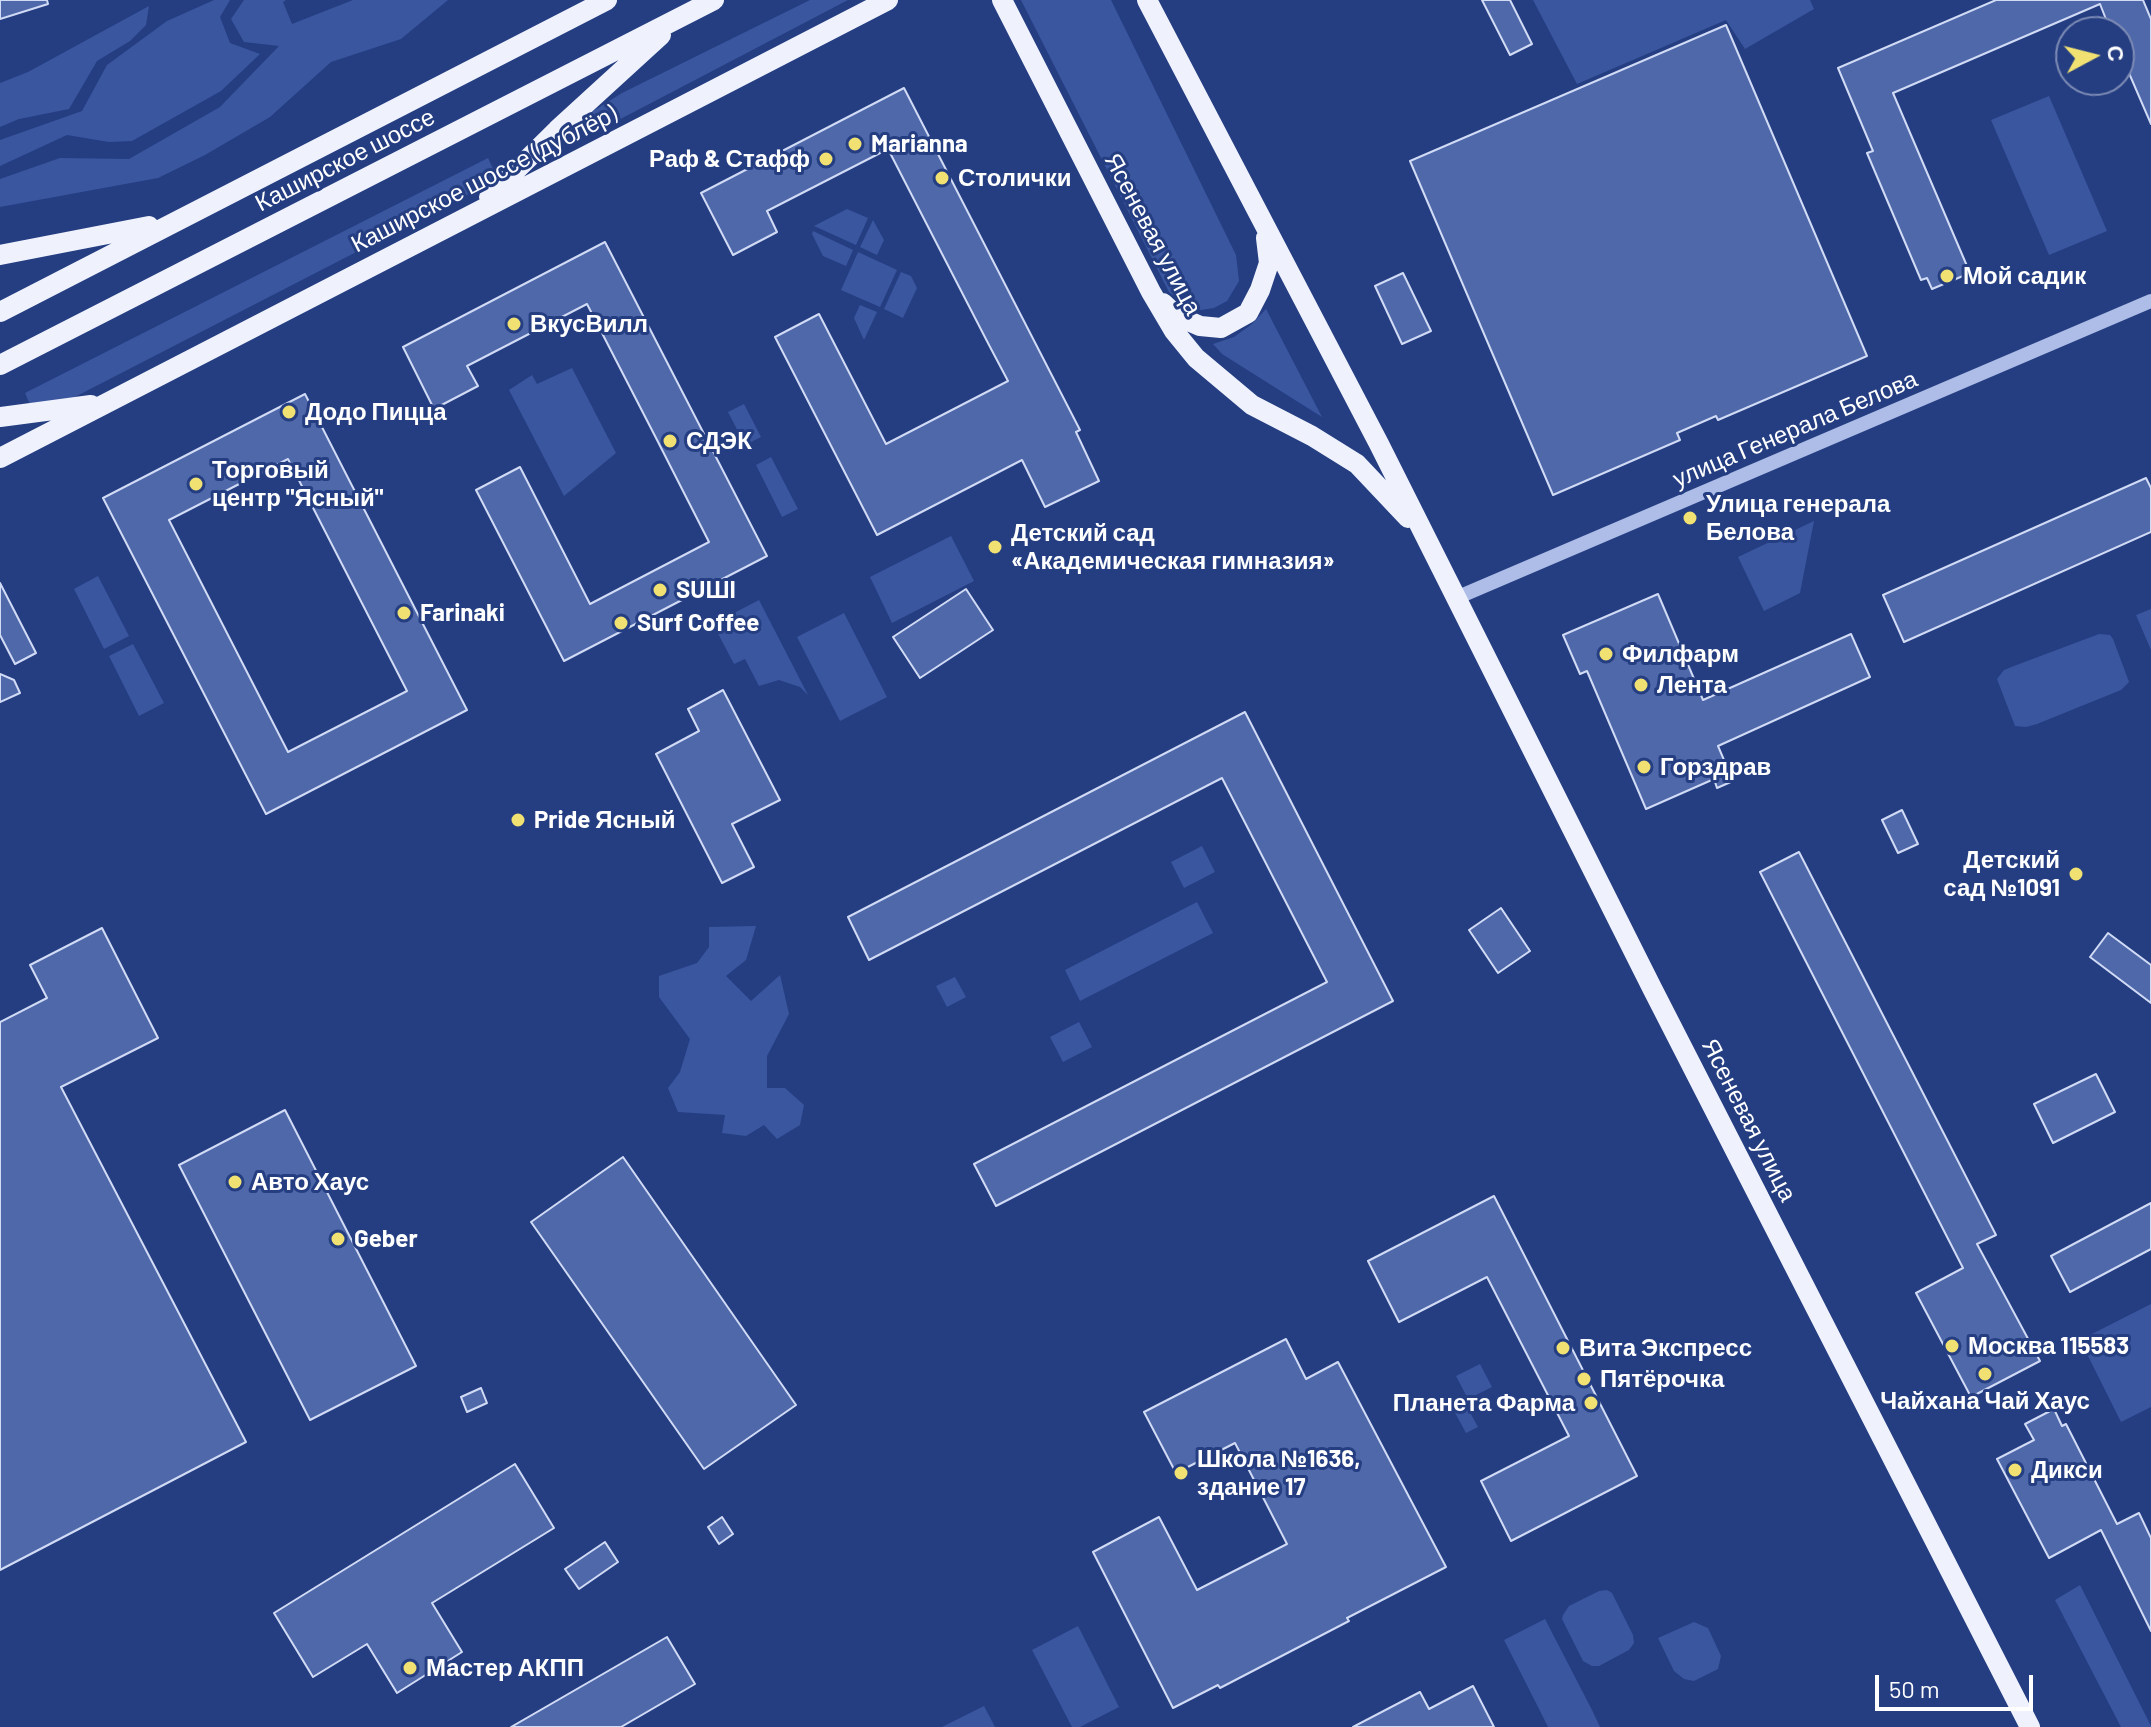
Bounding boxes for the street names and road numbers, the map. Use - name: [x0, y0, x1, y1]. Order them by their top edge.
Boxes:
- street label: Каширское шоссе (дублёр): [346, 99, 622, 259]
- street label: Каширское шоссе: [250, 102, 440, 218]
- street label: Ясеневая улица: [1098, 148, 1208, 320]
- street label: улица Генерала Белова: [1668, 364, 1922, 494]
- street label: Ясеневая улица: [1696, 1034, 1802, 1206]

